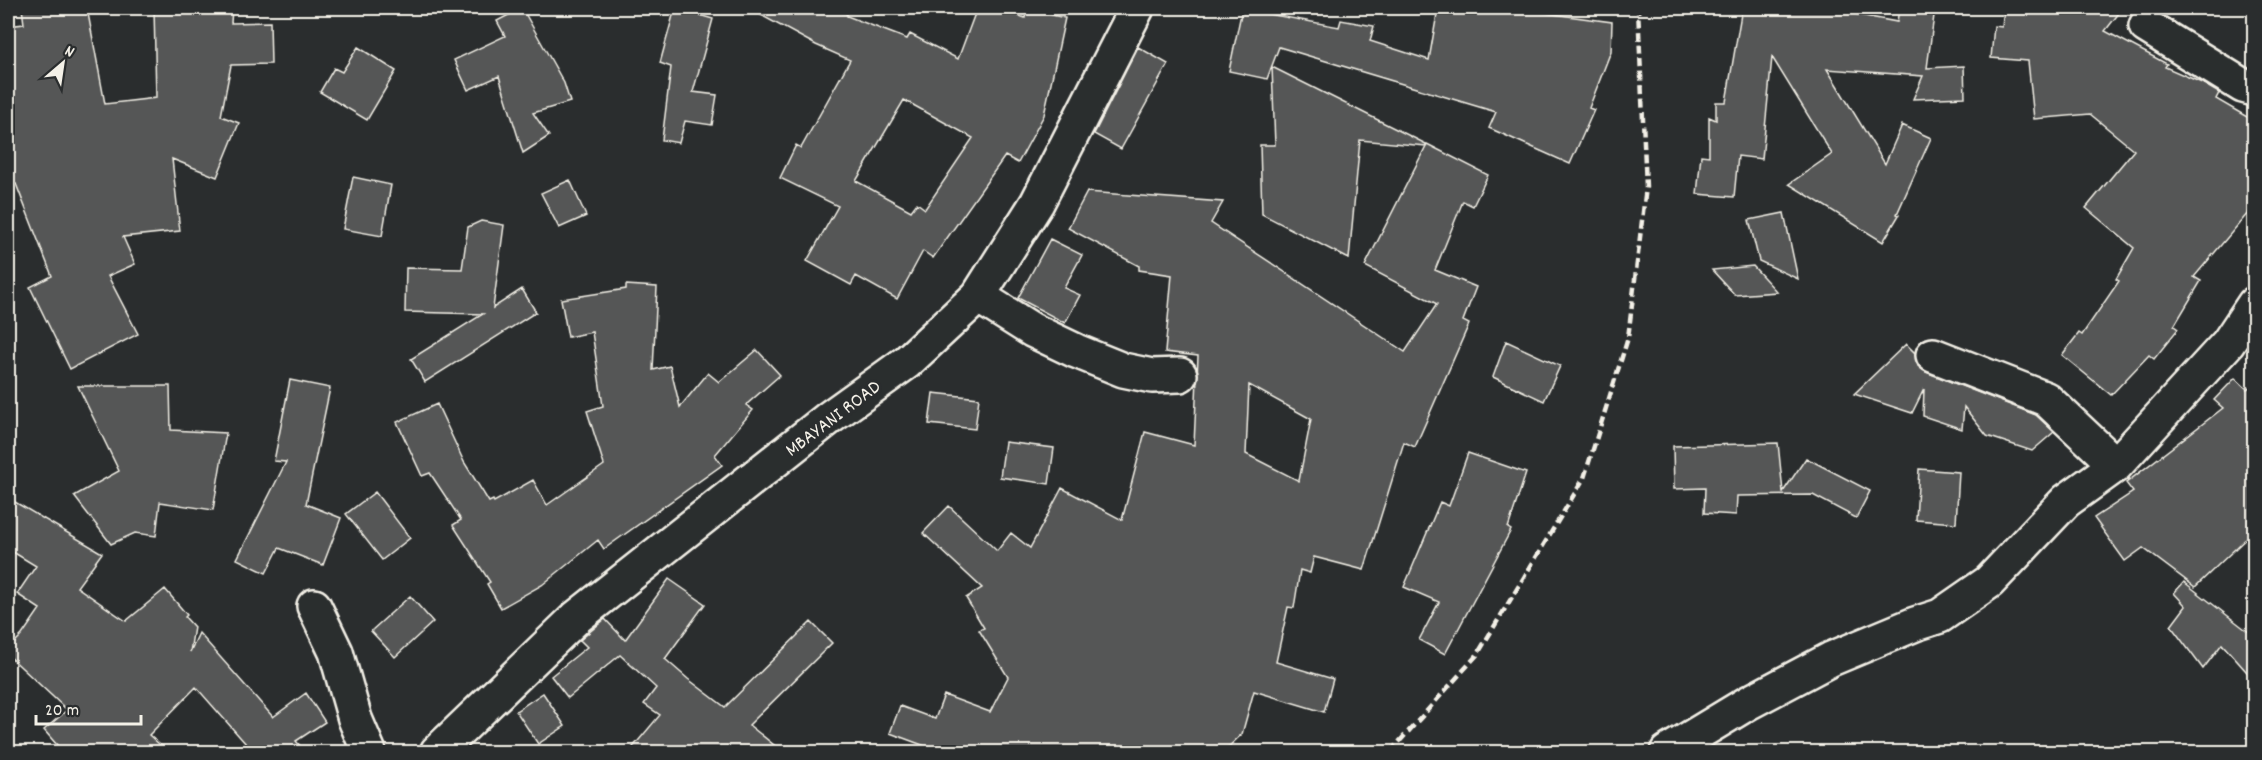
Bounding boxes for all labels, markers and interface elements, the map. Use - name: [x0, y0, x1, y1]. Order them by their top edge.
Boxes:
- north arrow: [33, 33, 93, 93]
- text: N: [60, 40, 78, 64]
- street label: MBAYANI ROAD: [780, 374, 888, 465]
- scale bar: [36, 688, 141, 726]
- text: 20 m: [45, 699, 79, 724]

